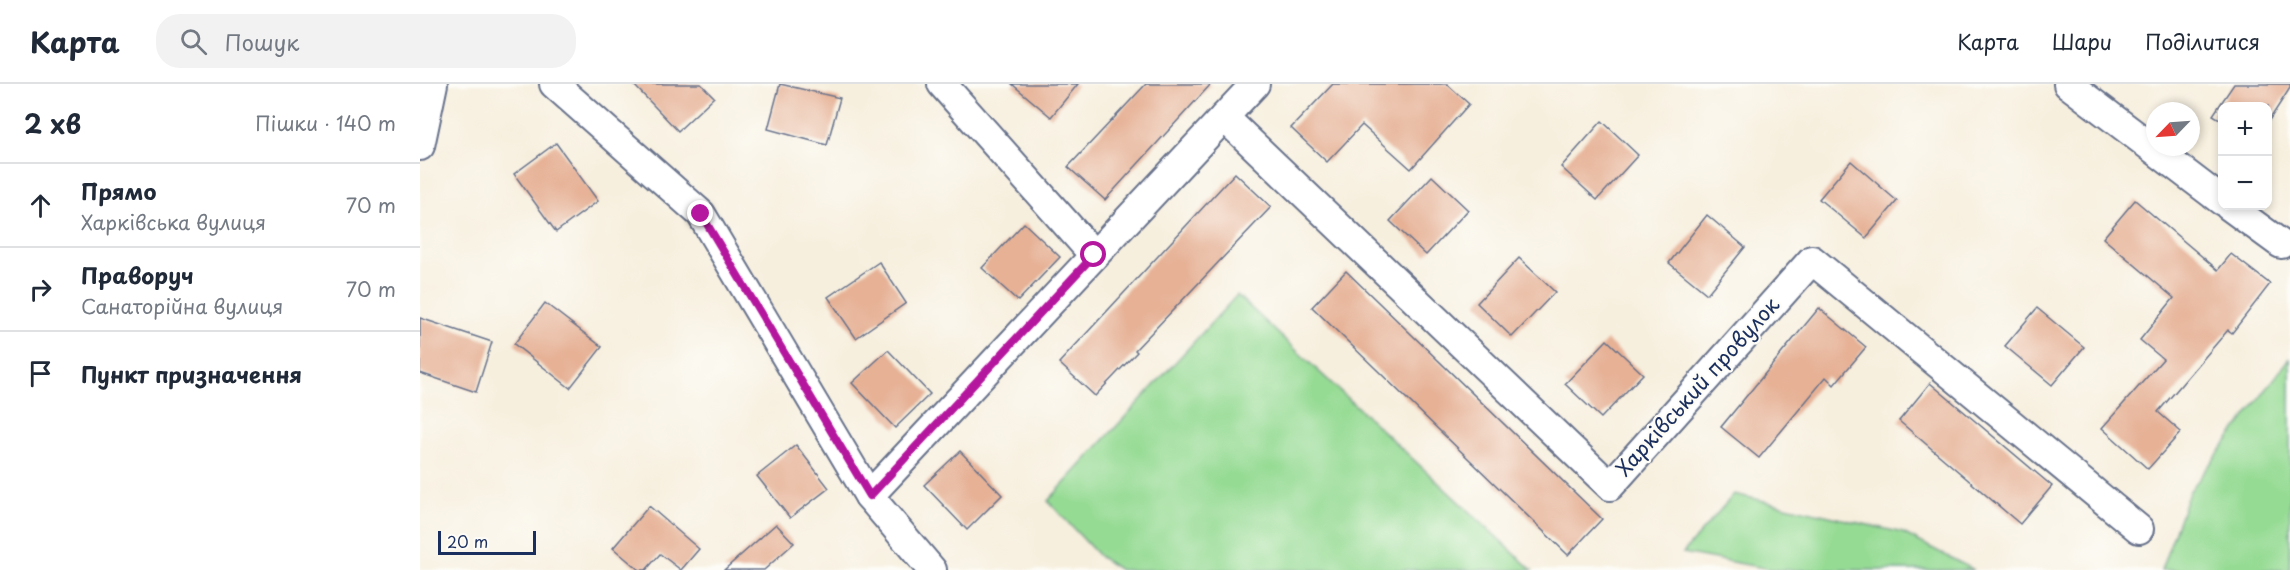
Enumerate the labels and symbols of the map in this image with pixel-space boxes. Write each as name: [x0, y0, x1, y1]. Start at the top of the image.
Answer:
north arrow: [2146, 102, 2200, 156]
route end: [687, 200, 713, 226]
route start: [1080, 241, 1106, 267]
street label: Харківський провулок: [1607, 289, 1786, 482]
scale bar: [438, 528, 536, 556]

